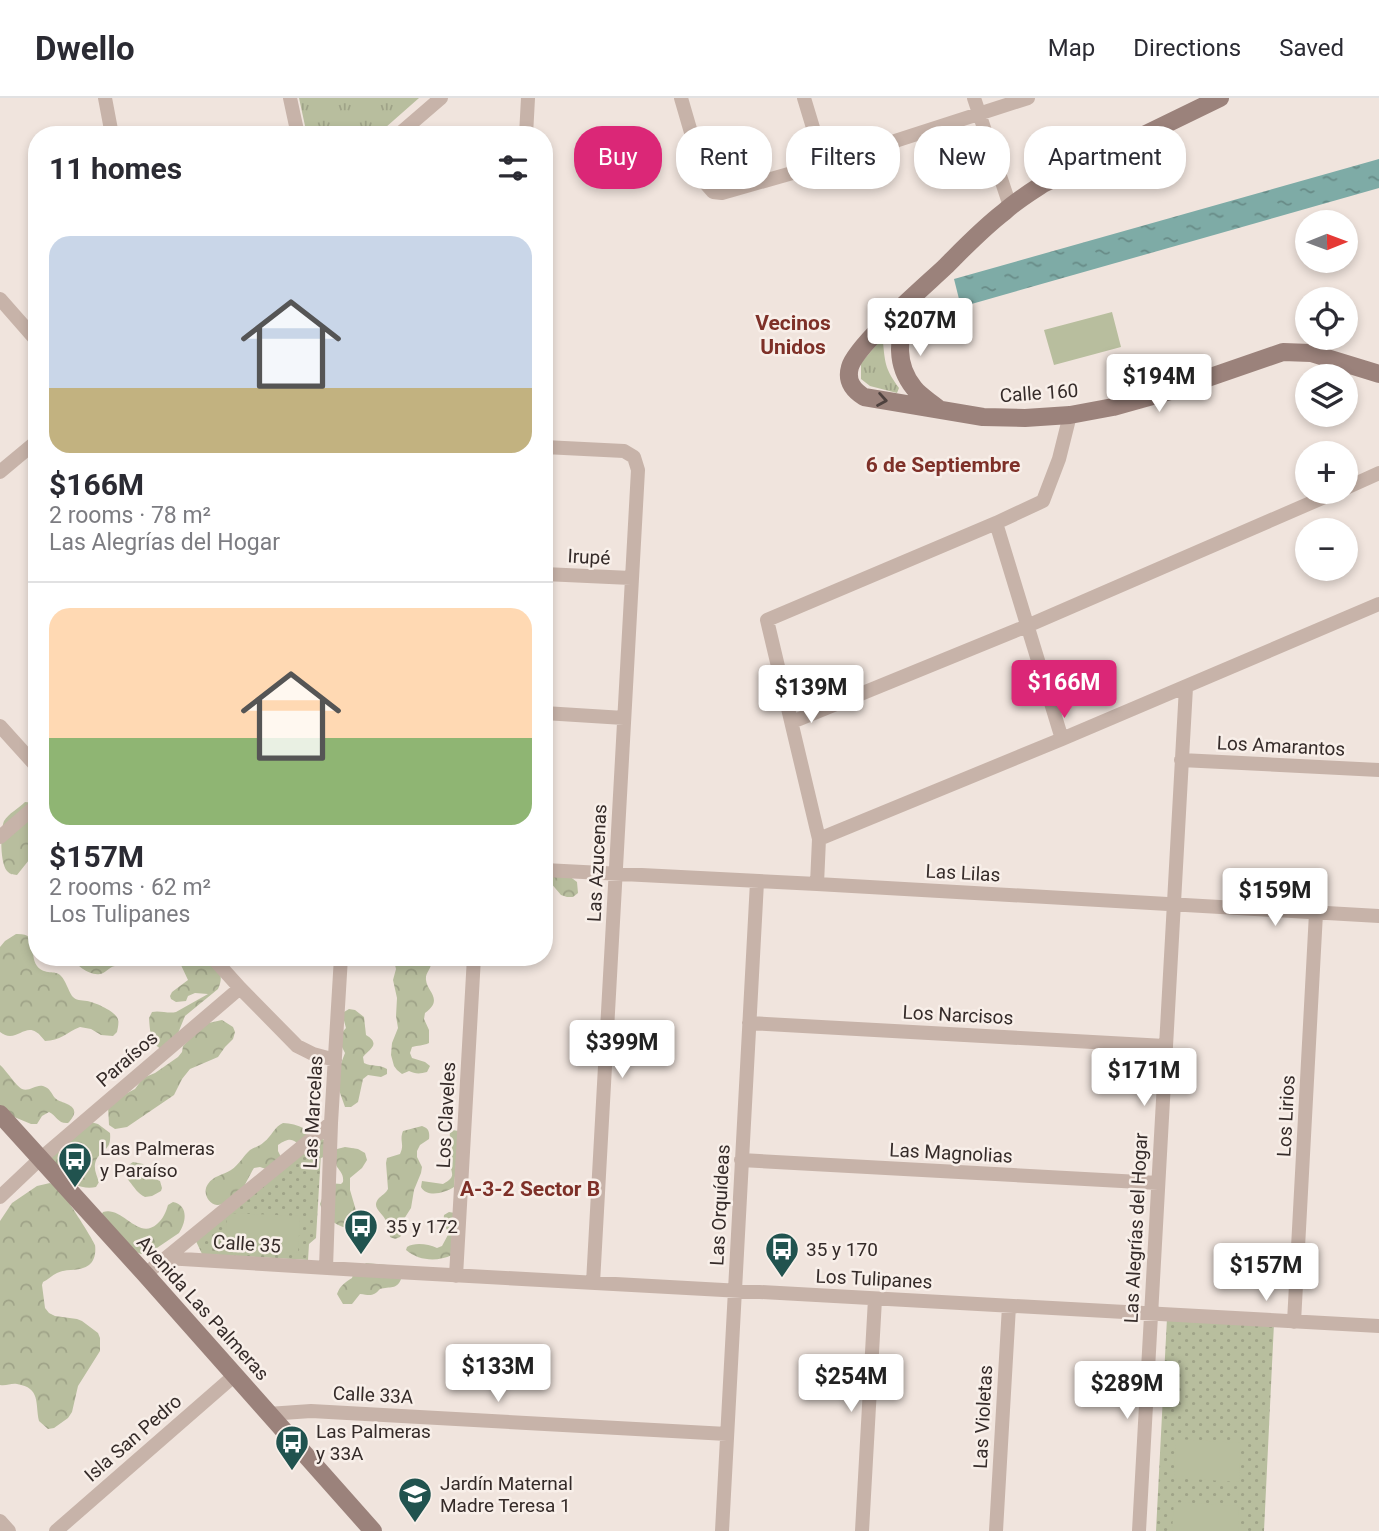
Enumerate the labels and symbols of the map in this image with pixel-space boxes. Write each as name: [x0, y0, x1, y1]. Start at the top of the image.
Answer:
north arrow: [1295, 210, 1358, 273]
pin: $207M: [871, 299, 969, 358]
district label: Vecinos Unidos: [755, 311, 831, 359]
pin: $194M: [1110, 354, 1208, 414]
street label: Calle 160: [999, 379, 1079, 407]
one-way arrow: [876, 392, 888, 407]
district label: 6 de Septiembre: [866, 453, 1020, 477]
street label: Irupé: [567, 544, 611, 570]
pin: $166M: [1015, 660, 1113, 720]
pin: $139M: [762, 666, 860, 725]
street label: Los Amarantos: [1216, 731, 1346, 761]
street label: Las Azucenas: [582, 803, 612, 923]
street label: Las Lilas: [925, 860, 1001, 886]
pin: $159M: [1226, 868, 1324, 928]
street label: Los Narcisos: [902, 1001, 1014, 1029]
pin: $399M: [573, 1020, 671, 1080]
street label: Paraísos: [92, 1026, 162, 1092]
pin: $171M: [1095, 1048, 1193, 1108]
street label: Las Marcelas: [299, 1055, 327, 1169]
street label: Los Claveles: [432, 1061, 460, 1169]
street label: Los Lirios: [1272, 1074, 1300, 1158]
street label: Las Alegrías del Hogar: [1120, 1132, 1153, 1324]
place label: Las Palmeras y Paraíso: [100, 1137, 215, 1182]
street label: Las Magnolias: [889, 1138, 1013, 1168]
bus stop icon: Las Palmeras y Paraíso: [56, 1140, 94, 1189]
street label: Las Orquídeas: [705, 1144, 735, 1266]
district label: A-3-2 Sector B: [460, 1177, 600, 1201]
bus stop icon: 35 y 172: [342, 1207, 380, 1256]
place label: 35 y 172: [386, 1215, 458, 1238]
street label: Calle 35: [212, 1230, 282, 1258]
bus stop icon: 35 y 170: [763, 1230, 801, 1279]
street label: Avenida Las Palmeras: [132, 1231, 274, 1385]
place label: 35 y 170: [806, 1238, 878, 1261]
pin: $157M: [1217, 1244, 1315, 1303]
street label: Los Tulipanes: [815, 1264, 933, 1294]
pin: $133M: [449, 1344, 547, 1404]
pin: $254M: [802, 1354, 900, 1414]
pin: $289M: [1078, 1362, 1176, 1421]
street label: Las Violetas: [969, 1365, 997, 1469]
street label: Calle 33A: [332, 1381, 414, 1409]
street label: Isla San Pedro: [80, 1390, 186, 1486]
place label: Las Palmeras y 33A: [316, 1420, 431, 1465]
bus stop icon: Las Palmeras y 33A: [273, 1423, 311, 1472]
place label: Jardín Maternal Madre Teresa 1: [440, 1472, 573, 1517]
school or university icon: Jardín Maternal Madre Teresa 1: [396, 1475, 434, 1524]

